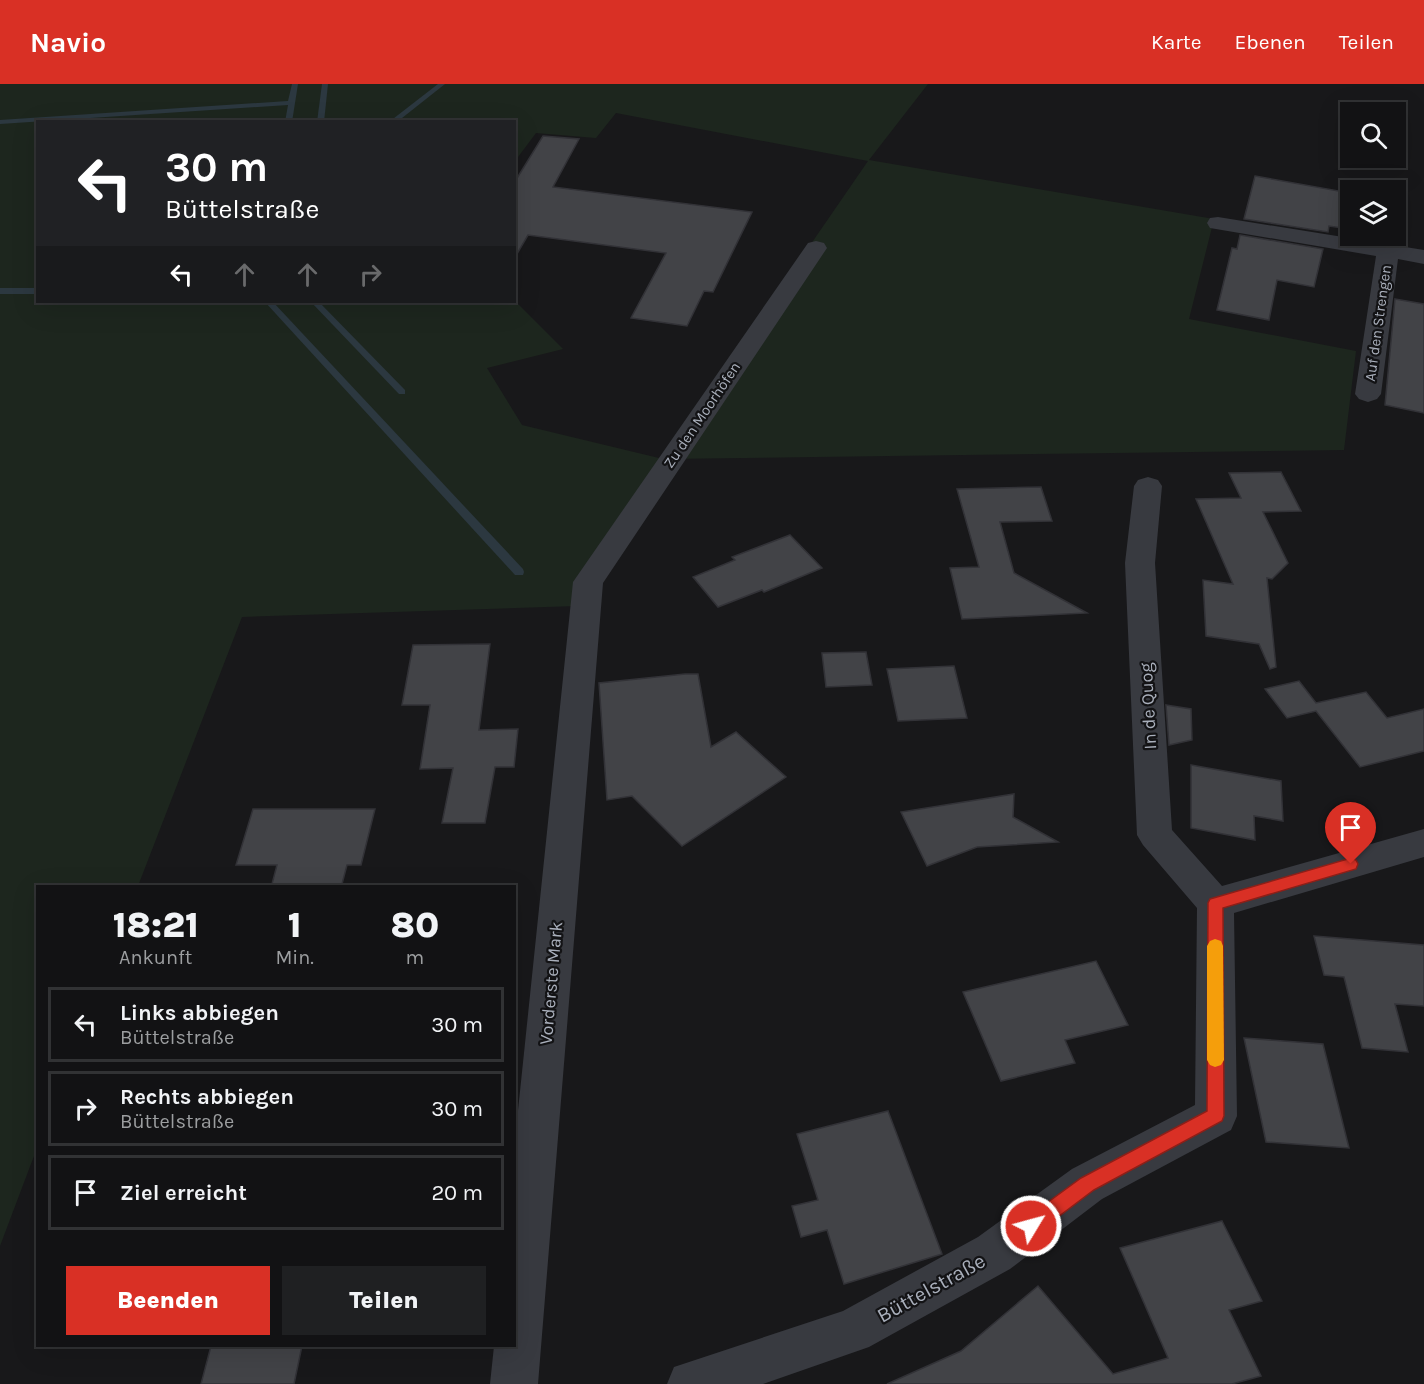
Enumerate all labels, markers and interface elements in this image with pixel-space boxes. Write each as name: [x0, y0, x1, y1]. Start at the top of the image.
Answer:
text: Navio: [30, 26, 106, 59]
text: Karte: [1151, 30, 1202, 54]
text: Ebenen: [1235, 30, 1306, 54]
text: Teilen: [1339, 30, 1394, 54]
map controls: [1340, 102, 1406, 246]
button: search: [1340, 102, 1406, 168]
text: 30 m: [165, 142, 268, 192]
icon: left: [66, 144, 144, 222]
button: layers: [1340, 180, 1406, 246]
text: Büttelstraße: [165, 193, 319, 225]
icon: left: [165, 258, 198, 291]
icon: ahead: [228, 258, 261, 291]
icon: ahead: [291, 258, 324, 291]
icon: right: [354, 258, 387, 291]
street label: Auf den Strengen: [1361, 263, 1395, 383]
street label: Zu den Moorhöfen: [660, 358, 744, 472]
street label: In de Quog: [1135, 662, 1161, 750]
pin: [1325, 802, 1376, 864]
icon: arrive: [1334, 811, 1367, 844]
text: 18:21: [113, 904, 199, 946]
text: 1: [288, 904, 302, 946]
text: 80: [391, 904, 439, 946]
street label: Vorderste Mark: [535, 920, 567, 1046]
text: Ankunft: [119, 946, 192, 969]
text: Min.: [275, 946, 314, 969]
text: m: [406, 946, 424, 969]
text: Links abbiegen: [120, 1000, 279, 1026]
icon: left: [69, 1008, 102, 1041]
text: 30 m: [431, 1012, 483, 1038]
text: Büttelstraße: [120, 1026, 234, 1049]
text: Rechts abbiegen: [120, 1084, 294, 1110]
icon: right: [69, 1092, 102, 1125]
text: 30 m: [431, 1096, 483, 1122]
text: Büttelstraße: [120, 1110, 234, 1133]
icon: arrive: [69, 1176, 102, 1209]
text: Ziel erreicht: [120, 1180, 247, 1206]
text: 20 m: [431, 1180, 483, 1206]
position arrow: [999, 1194, 1063, 1258]
street label: Büttelstraße: [873, 1248, 989, 1328]
button: Beenden: [66, 1266, 270, 1335]
button: Teilen: [282, 1266, 486, 1335]

